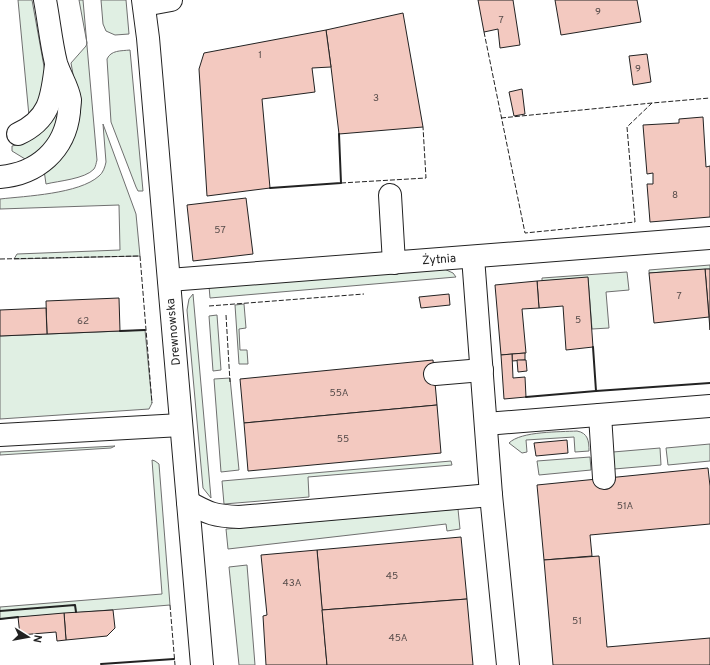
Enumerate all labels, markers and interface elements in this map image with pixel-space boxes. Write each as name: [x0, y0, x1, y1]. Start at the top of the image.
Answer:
house number: 9: [595, 6, 601, 19]
house number: 7: [498, 14, 504, 27]
house number: 1: [258, 49, 262, 62]
house number: 9: [635, 63, 641, 76]
house number: 3: [373, 92, 379, 105]
house number: 8: [672, 189, 678, 202]
house number: 57: [214, 224, 226, 237]
street label: Żytnia: [421, 251, 457, 269]
house number: 7: [676, 290, 682, 303]
street label: Drewnowska: [163, 298, 185, 366]
house number: 5: [575, 314, 581, 327]
house number: 62: [77, 315, 89, 328]
house number: 55A: [329, 387, 349, 400]
house number: 55: [337, 433, 349, 446]
house number: 51A: [617, 500, 633, 513]
house number: 45: [386, 570, 398, 583]
house number: 43A: [283, 577, 302, 590]
house number: 51: [572, 615, 582, 628]
north arrow: [8, 617, 48, 657]
house number: 45A: [388, 632, 408, 645]
text: N: [29, 634, 44, 644]

